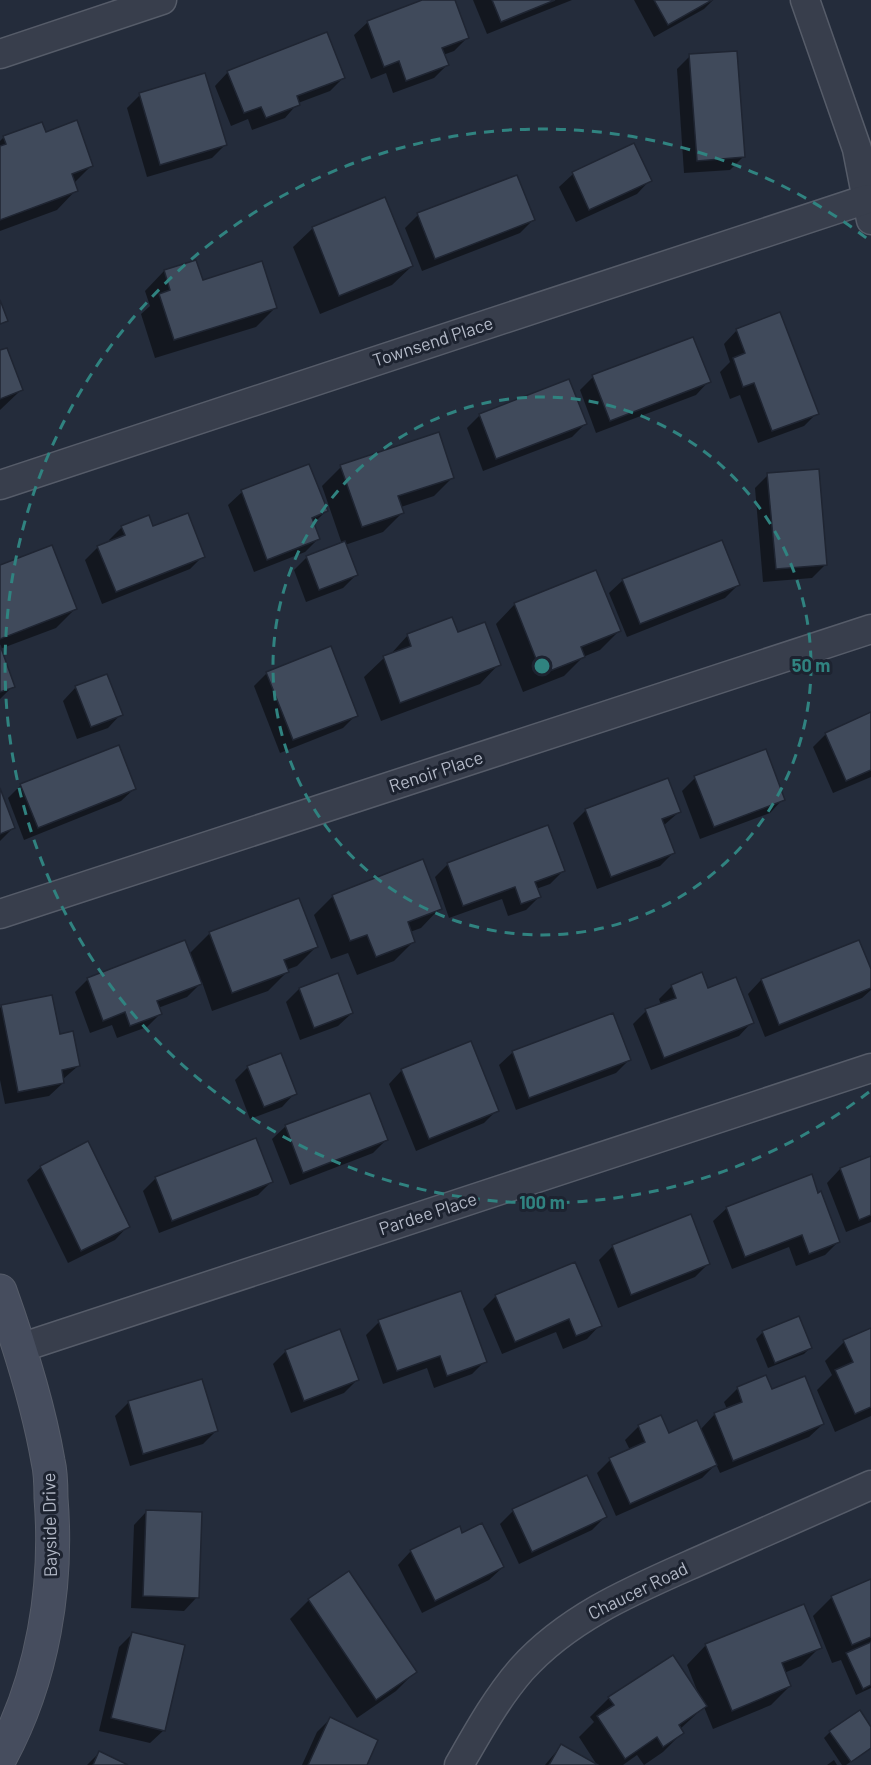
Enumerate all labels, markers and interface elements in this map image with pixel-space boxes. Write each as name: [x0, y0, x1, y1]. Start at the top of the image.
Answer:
street label: Townsend Place: [370, 311, 496, 371]
text: 50 m: [792, 654, 830, 676]
centre of rings: [532, 656, 552, 676]
street label: Renoir Place: [386, 746, 485, 797]
street label: Pardee Place: [376, 1187, 479, 1239]
text: 100 m: [519, 1191, 565, 1213]
street label: Bayside Drive: [37, 1473, 61, 1577]
street label: Chaucer Road: [584, 1556, 691, 1624]

